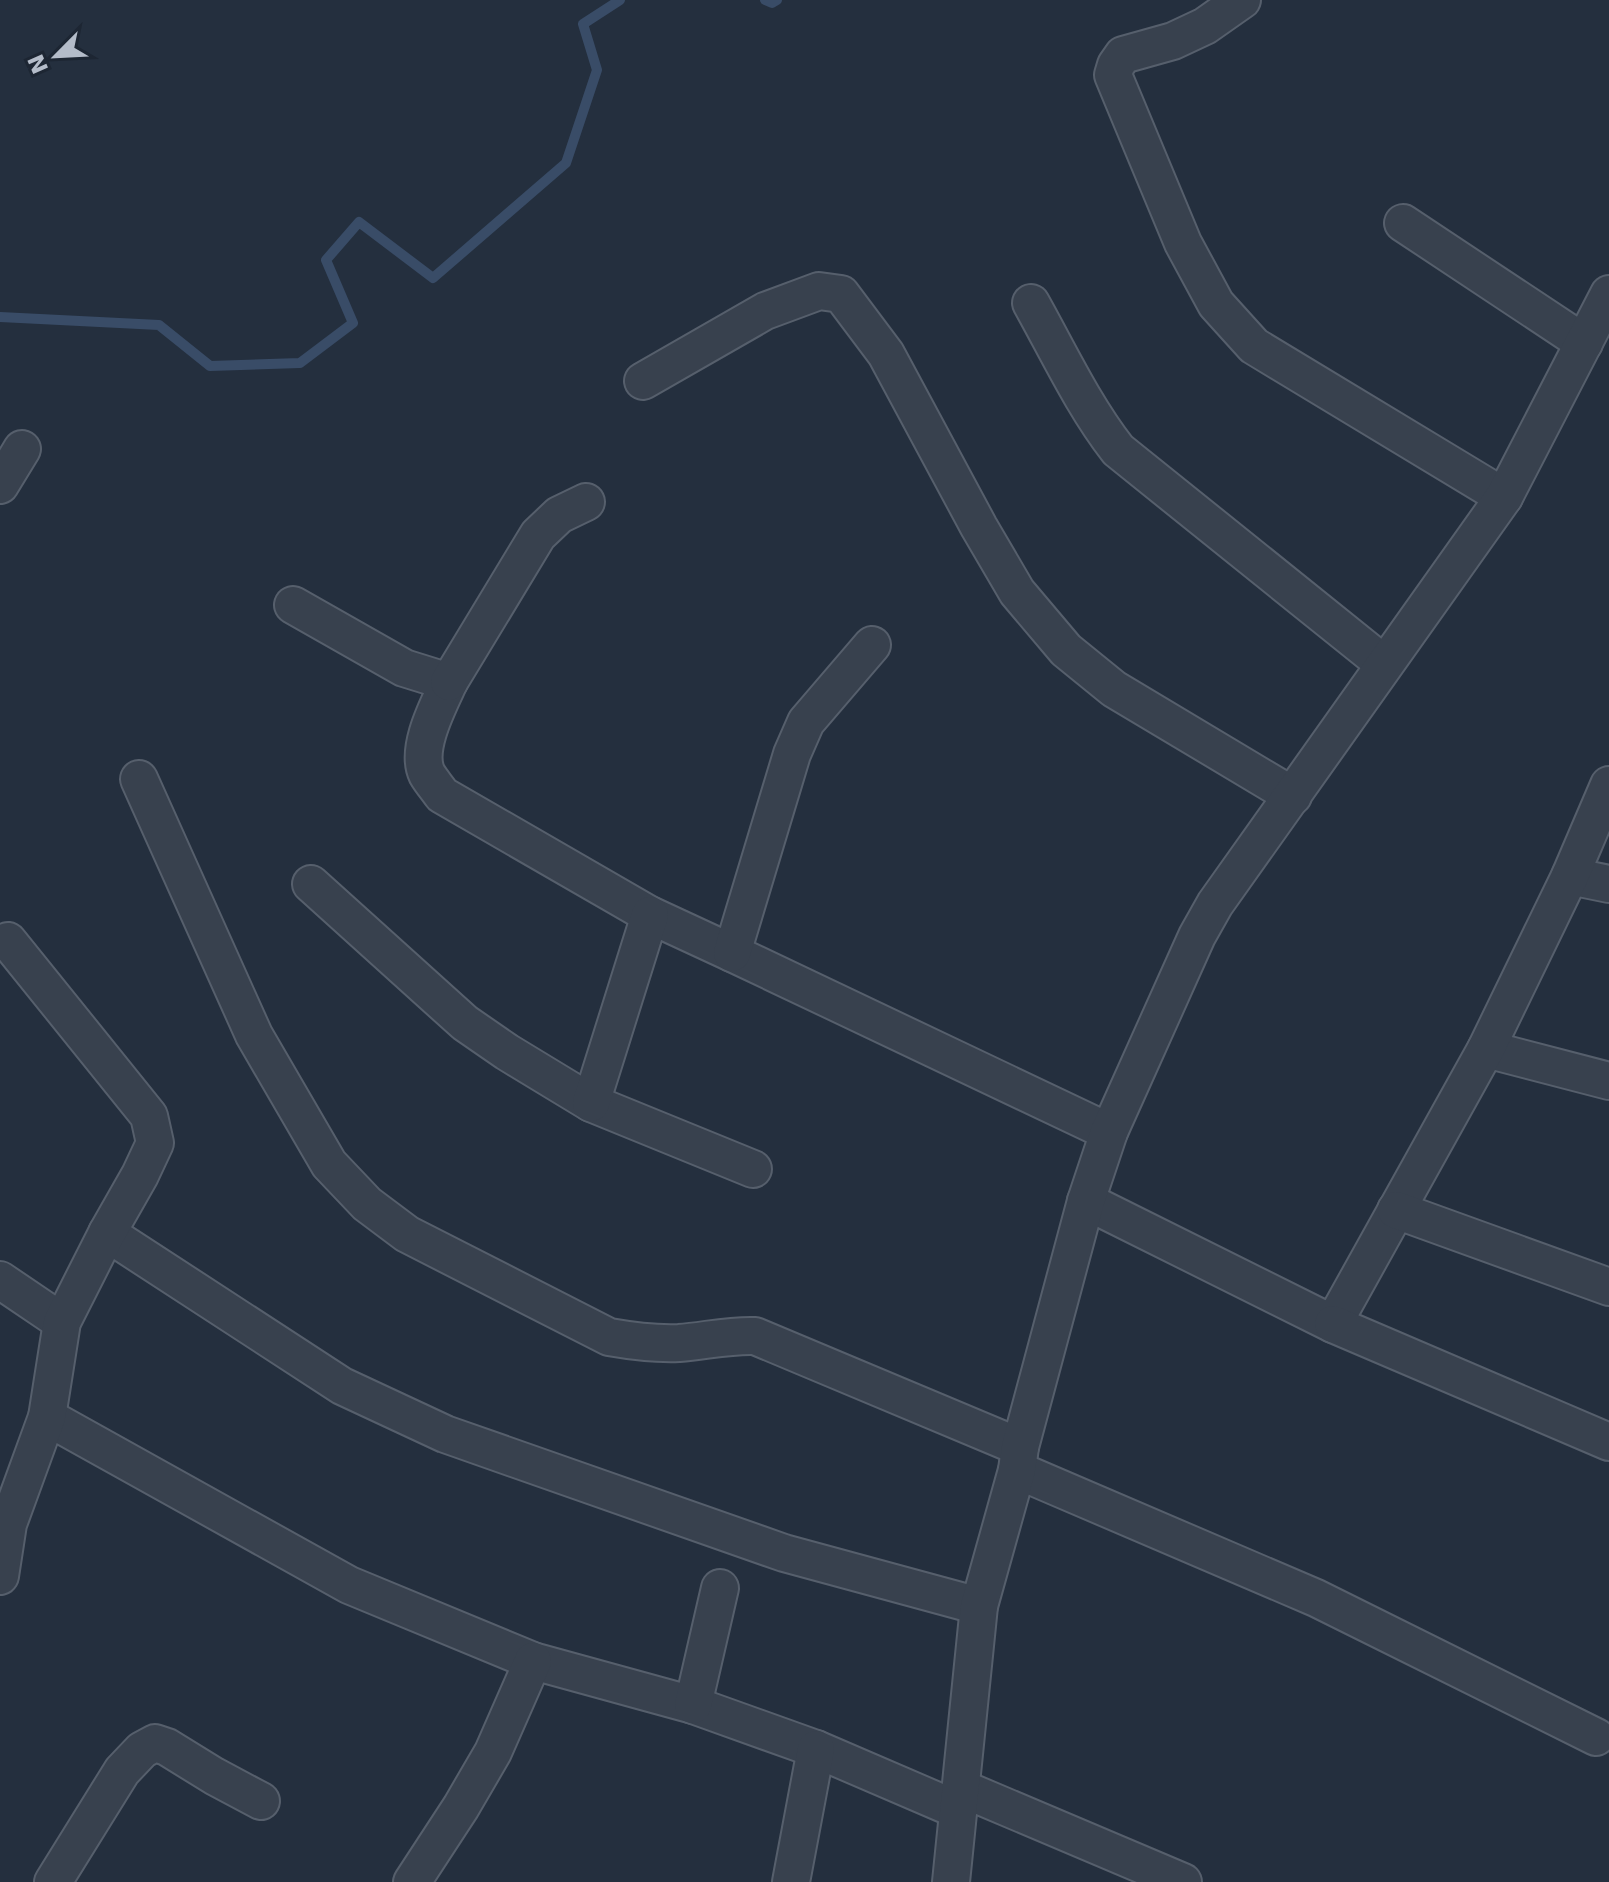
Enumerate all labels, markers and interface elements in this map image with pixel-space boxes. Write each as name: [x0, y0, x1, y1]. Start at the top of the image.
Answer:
north arrow: [16, 16, 96, 96]
text: N: [23, 50, 53, 77]

